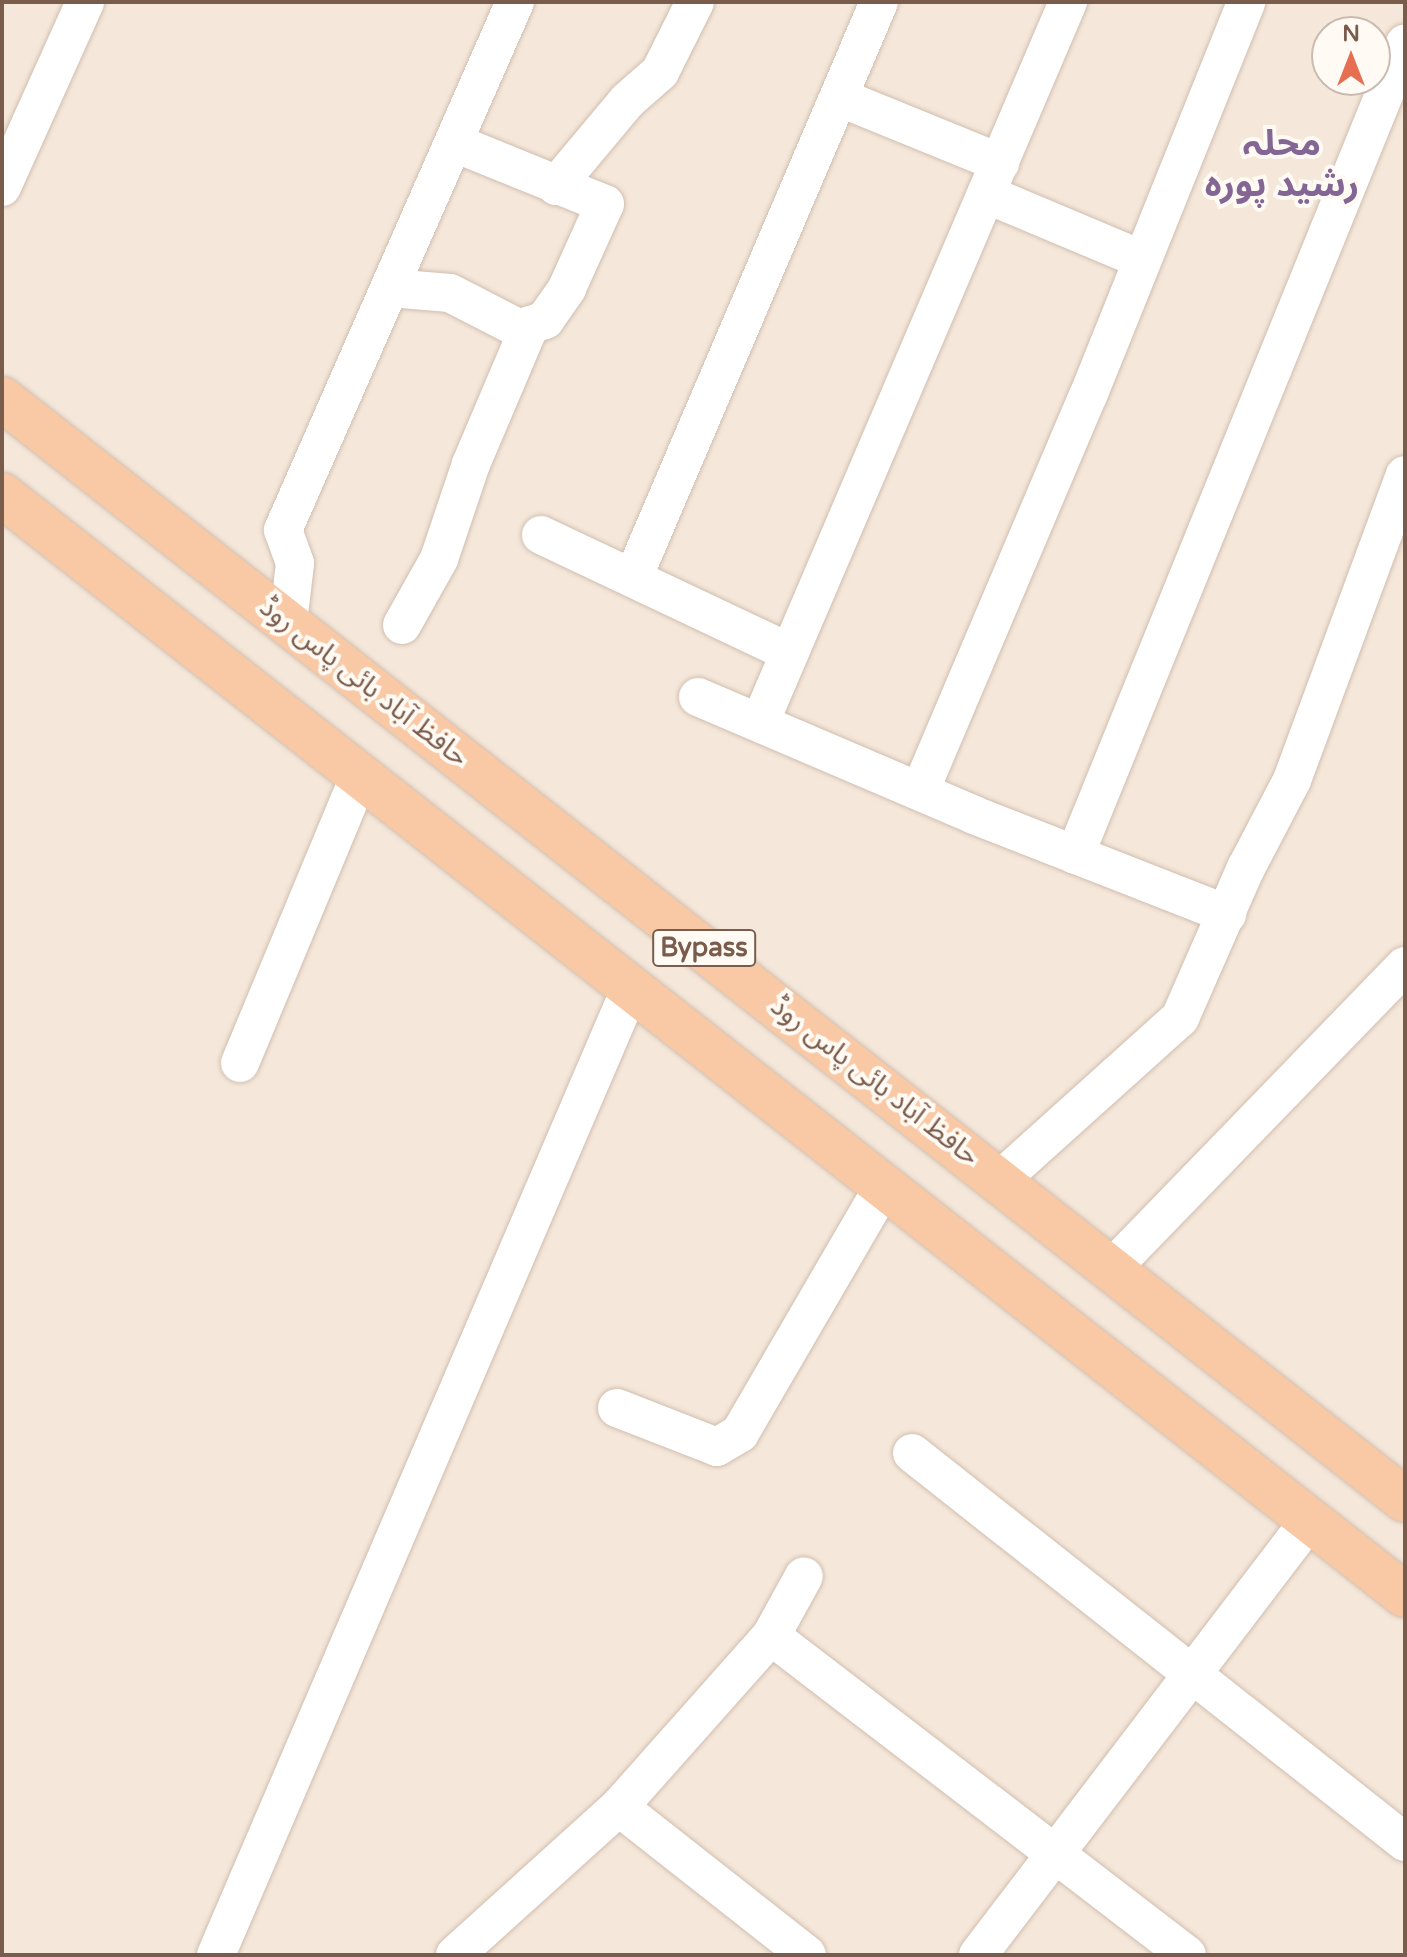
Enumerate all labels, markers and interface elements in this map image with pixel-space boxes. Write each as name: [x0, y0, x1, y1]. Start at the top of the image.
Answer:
north arrow: [1311, 16, 1391, 96]
text: N: [1342, 21, 1360, 47]
district label: محلہ رشید پورہ: [1205, 121, 1359, 206]
street label: حافظ آباد بائی پاس روڈ: [253, 590, 475, 774]
road number: Bypass: [652, 926, 756, 970]
street label: حافظ آباد بائی پاس روڈ: [764, 989, 986, 1173]

